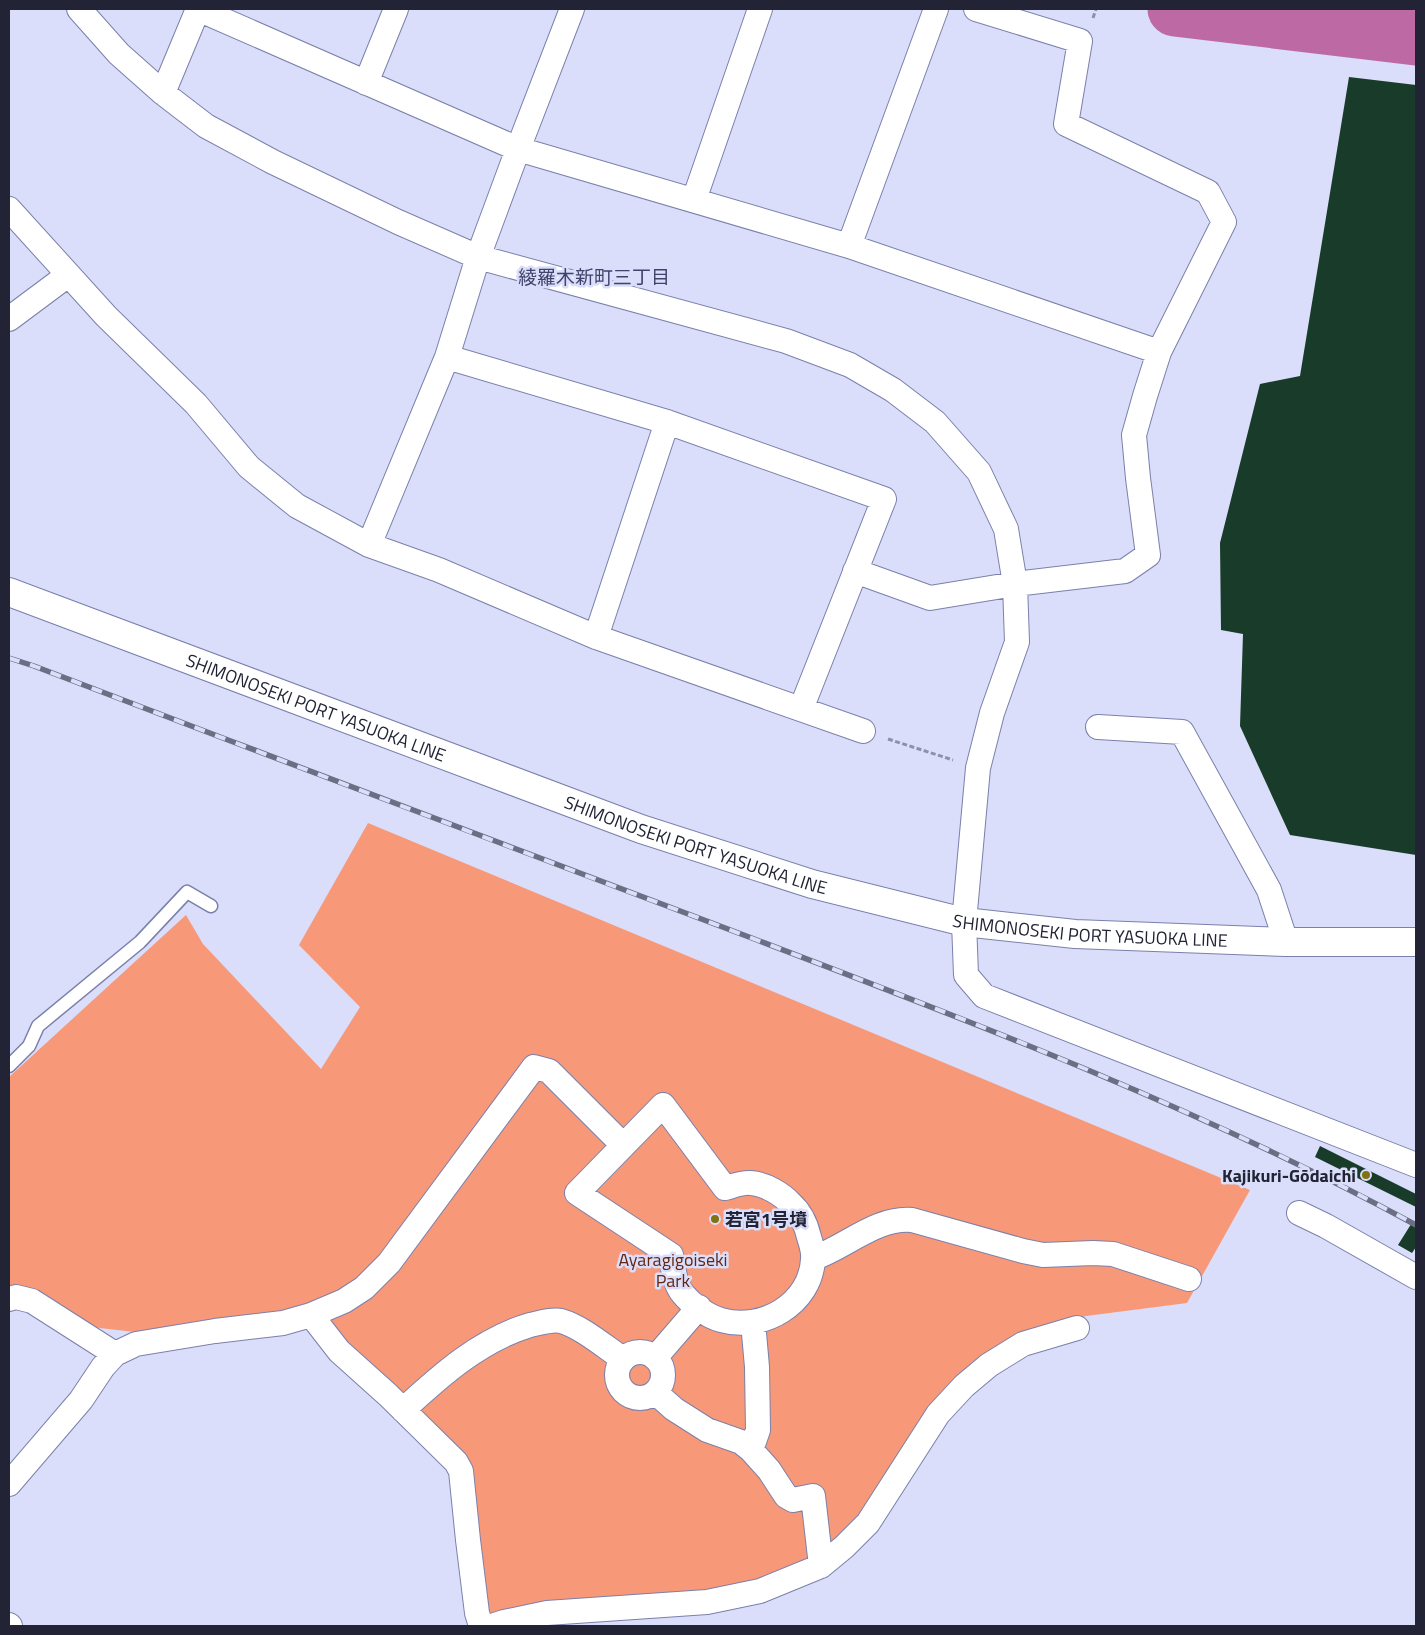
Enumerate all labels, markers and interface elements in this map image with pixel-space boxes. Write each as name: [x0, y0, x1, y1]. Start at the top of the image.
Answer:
district label: 綾羅木新町三丁目: [518, 262, 670, 291]
street label: SHIMONOSEKI PORT YASUOKA LINE: [182, 646, 450, 768]
street label: SHIMONOSEKI PORT YASUOKA LINE: [561, 788, 830, 901]
street label: SHIMONOSEKI PORT YASUOKA LINE: [950, 906, 1228, 953]
place label: Kajikuri-Gōdaichi: [1222, 1162, 1356, 1189]
marker: Kajikuri-Gōdaichi: [1360, 1169, 1372, 1181]
place label: 若宮1号墳: [725, 1206, 807, 1233]
marker: 若宮1号墳: [709, 1213, 721, 1225]
park label: Ayaragigoiseki Park: [618, 1246, 728, 1294]

